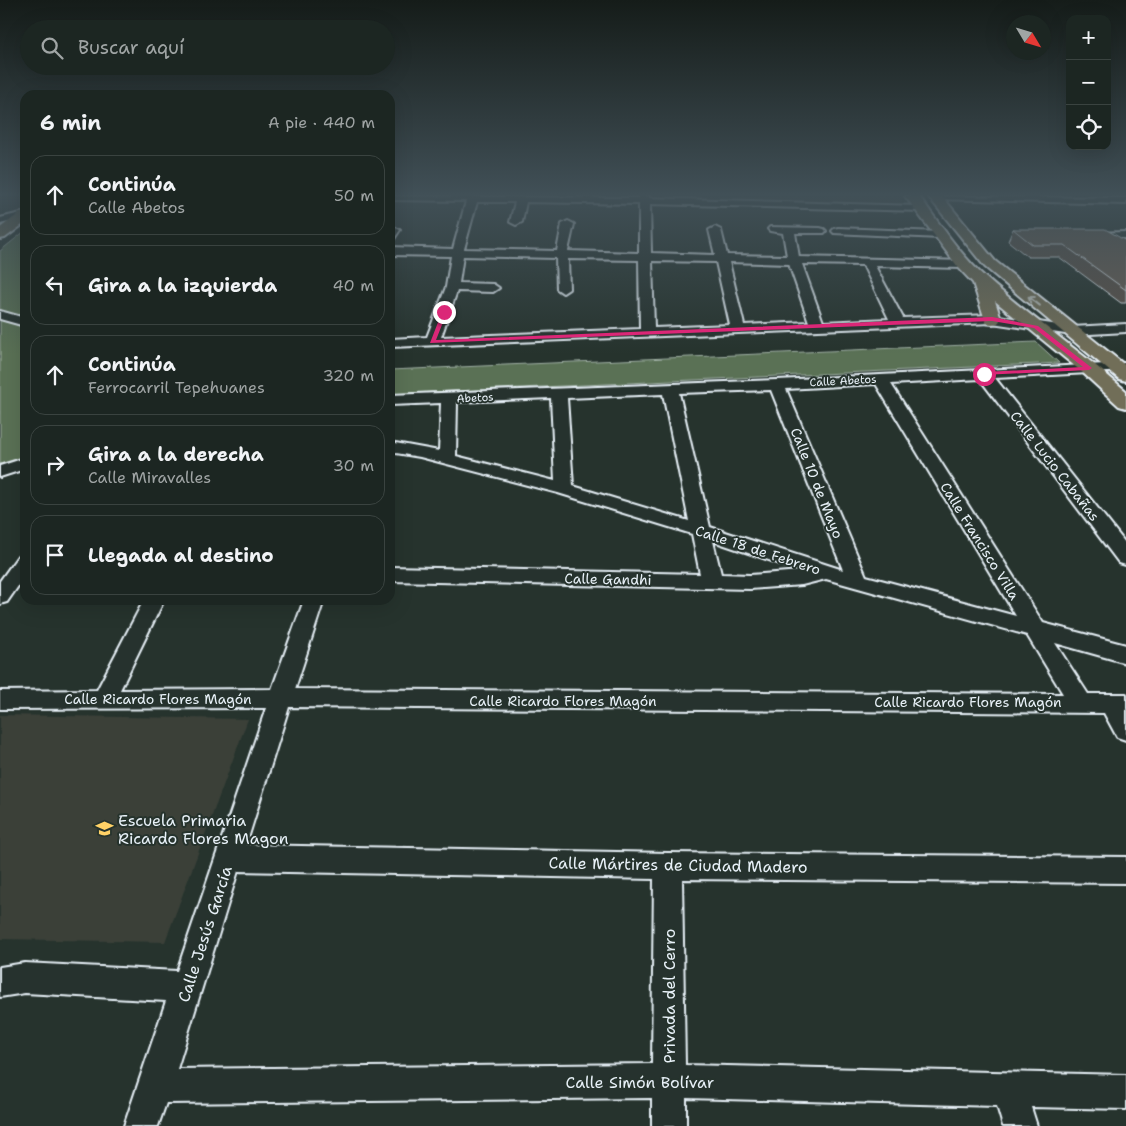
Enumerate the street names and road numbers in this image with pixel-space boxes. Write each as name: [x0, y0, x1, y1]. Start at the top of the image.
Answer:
street label: Calle Abetos: [809, 372, 877, 390]
street label: Abetos: [456, 390, 494, 406]
street label: Calle Lucio Cabañas: [1006, 407, 1104, 525]
street label: Calle 10 de Mayo: [787, 425, 847, 541]
street label: Calle Francisco Villa: [936, 479, 1024, 604]
street label: Calle 18 de Febrero: [693, 521, 823, 579]
street label: Calle Gandhi: [564, 569, 652, 589]
street label: Calle Ricardo Flores Magón: [64, 690, 252, 708]
street label: Calle Ricardo Flores Magón: [469, 692, 657, 710]
street label: Calle Ricardo Flores Magón: [874, 693, 1062, 711]
street label: Calle Mártires de Ciudad Madero: [548, 852, 808, 878]
street label: Calle Jesús García: [173, 863, 237, 1005]
street label: Privada del Cerro: [659, 928, 680, 1064]
street label: Calle Simón Bolívar: [566, 1072, 714, 1093]

